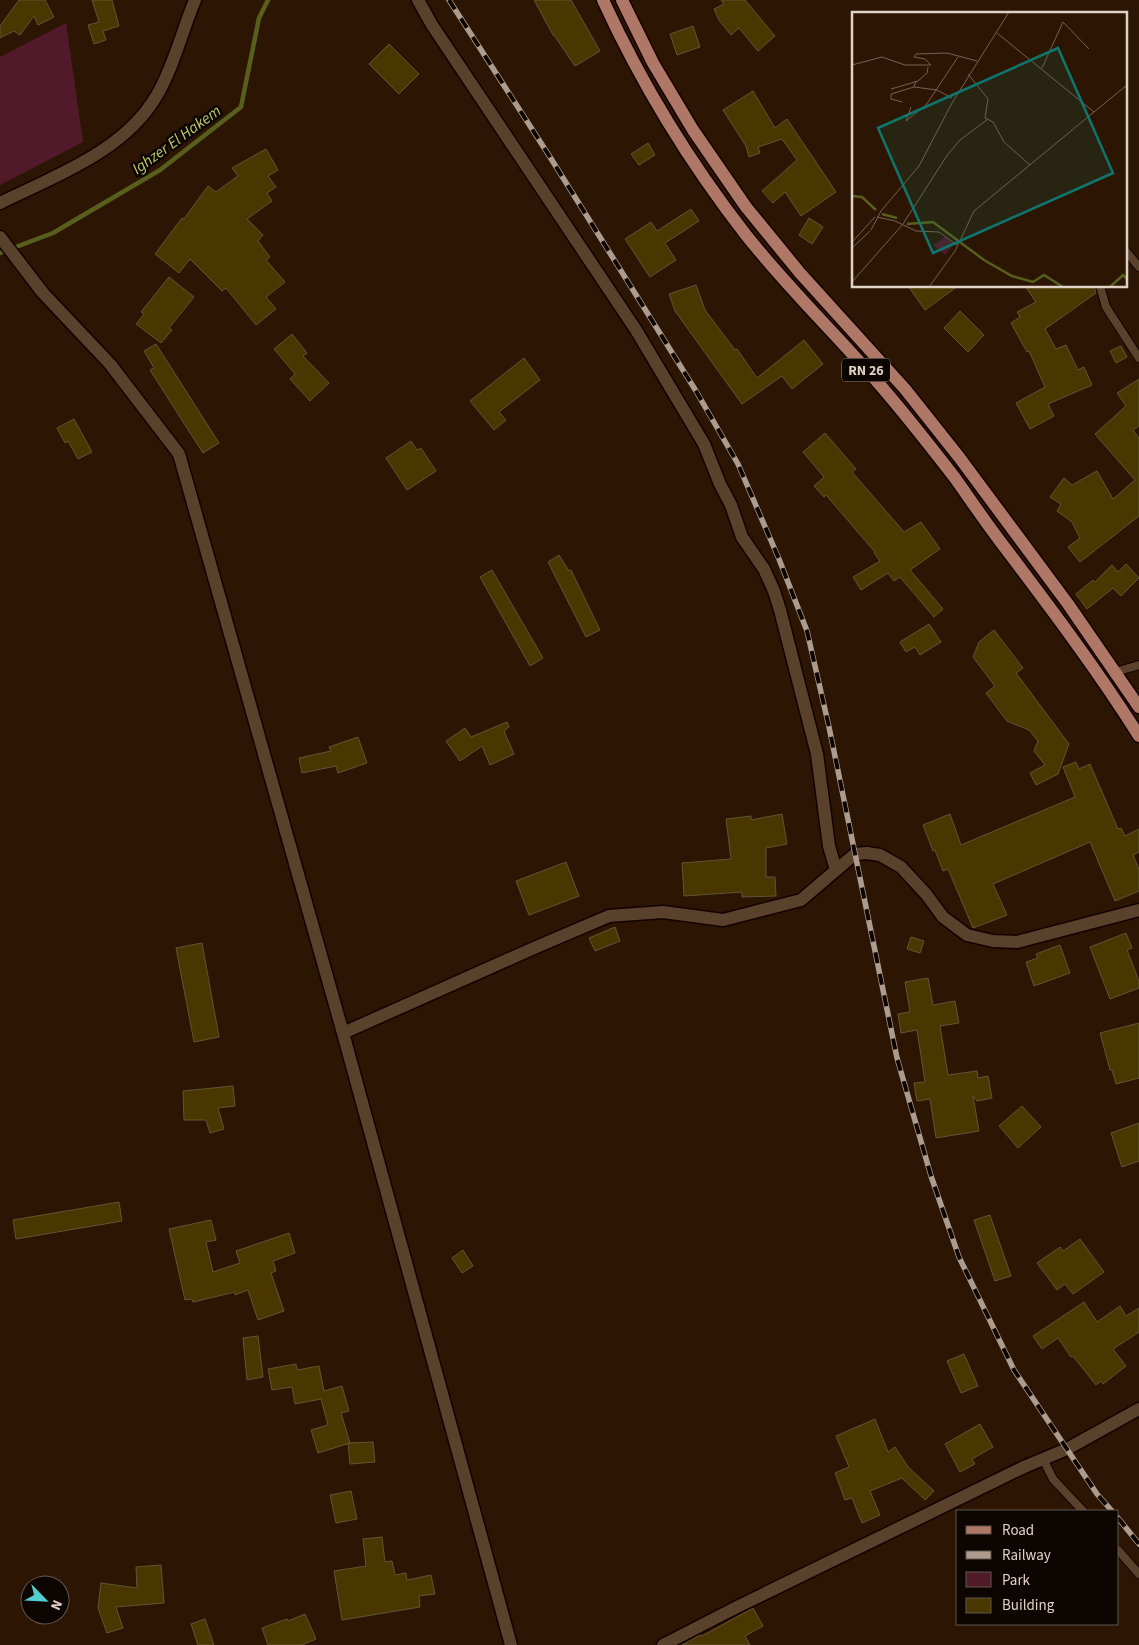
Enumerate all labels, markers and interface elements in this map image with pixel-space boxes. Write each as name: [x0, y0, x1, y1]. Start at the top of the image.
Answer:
inset map: [852, 12, 1126, 288]
water label: Ighzer El Hakem: [128, 100, 226, 180]
road number: RN 26: [842, 358, 890, 382]
legend: [956, 1510, 1119, 1625]
text: Road: [1002, 1520, 1034, 1541]
text: Railway: [1002, 1545, 1051, 1566]
text: Park: [1002, 1570, 1031, 1591]
north arrow: [20, 1575, 70, 1625]
text: Building: [1002, 1595, 1055, 1616]
text: N: [45, 1597, 67, 1613]

